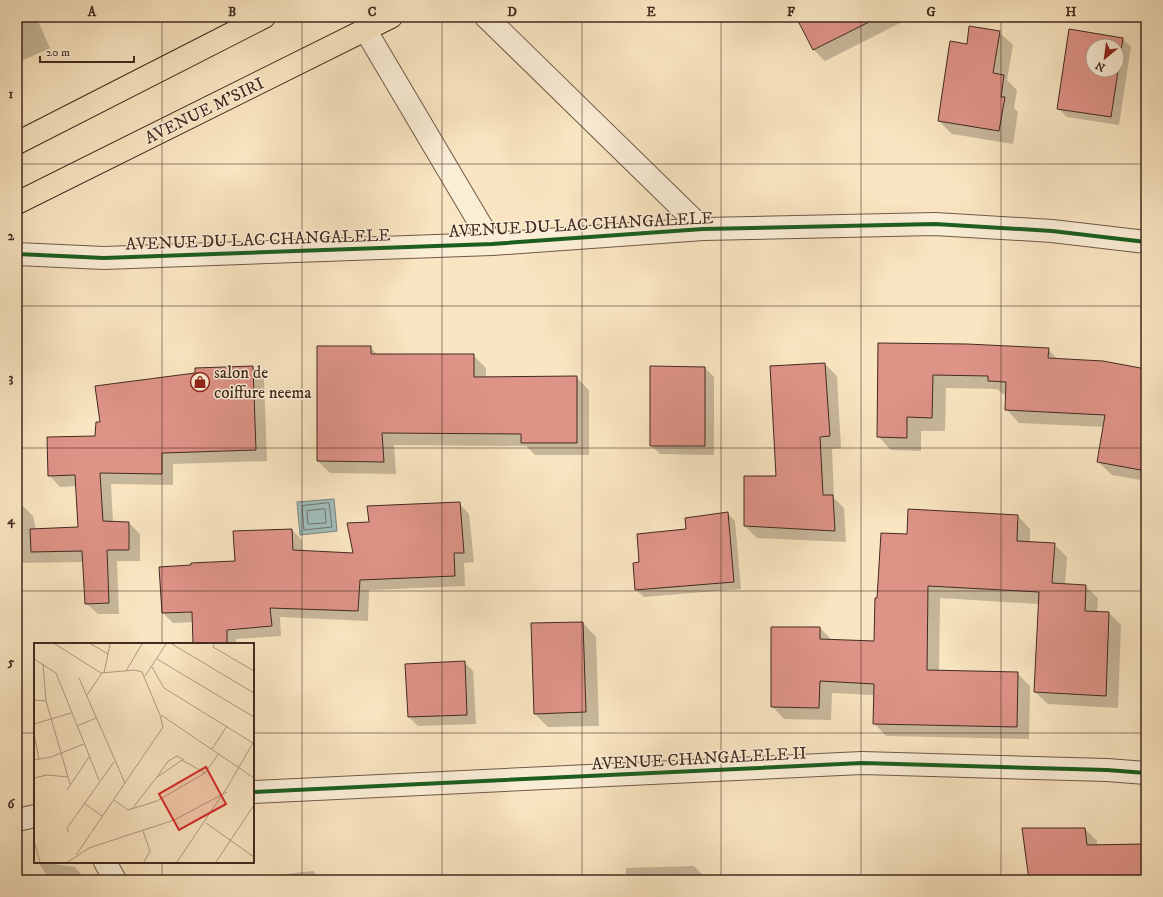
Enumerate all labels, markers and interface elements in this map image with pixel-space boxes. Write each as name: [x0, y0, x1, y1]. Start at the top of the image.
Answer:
text: A: [87, 4, 97, 20]
text: B: [228, 4, 236, 20]
text: C: [368, 4, 377, 20]
text: D: [507, 4, 517, 20]
text: E: [646, 4, 656, 20]
text: F: [787, 4, 796, 20]
text: G: [926, 4, 936, 20]
text: H: [1066, 4, 1077, 20]
scale bar: [40, 38, 134, 64]
north arrow: [1085, 38, 1125, 78]
text: 20 m: [46, 45, 70, 60]
text: N: [1093, 58, 1108, 74]
street label: AVENUE M'SIRI: [141, 73, 268, 149]
text: 1: [9, 86, 14, 102]
street label: AVENUE DU LAC CHANGALELE: [448, 207, 714, 243]
street label: AVENUE DU LAC CHANGALELE: [125, 224, 391, 256]
text: 2: [8, 228, 15, 244]
place label: salon de coiffure neema: [214, 362, 312, 404]
text: 3: [9, 370, 14, 386]
shop icon: salon de coiffure neema: [189, 371, 211, 393]
text: 4: [6, 512, 15, 529]
inset map: [34, 643, 254, 863]
text: 5: [7, 654, 15, 670]
street label: AVENUE CHANGALELE II: [591, 742, 807, 776]
text: 6: [8, 796, 16, 812]

